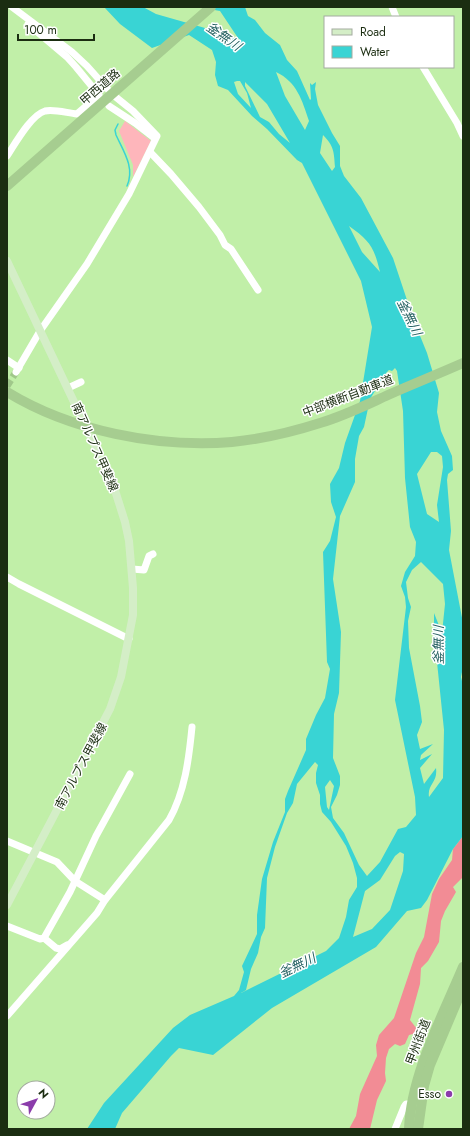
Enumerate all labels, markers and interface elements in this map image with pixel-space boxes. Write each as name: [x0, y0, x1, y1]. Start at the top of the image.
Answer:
scale bar: [18, 16, 94, 42]
legend: [324, 16, 454, 68]
water label: 釜無川: [202, 17, 247, 57]
text: 100 m: [24, 21, 57, 39]
text: Road: [360, 23, 386, 41]
text: Water: [360, 43, 391, 61]
street label: 甲西道路: [76, 64, 124, 110]
water label: 釜無川: [392, 296, 428, 341]
street label: 中部横断自動車道: [300, 370, 396, 422]
street label: 南アルプス甲斐線: [67, 400, 123, 494]
water label: 釜無川: [429, 624, 448, 665]
street label: 南アルプス甲斐線: [51, 719, 111, 813]
water label: 釜無川: [276, 947, 321, 983]
street label: 甲州街道: [401, 1016, 435, 1068]
north arrow: [16, 1080, 56, 1120]
text: N: [35, 1085, 53, 1102]
place label: Esso: [418, 1085, 441, 1103]
marker: Esso: [444, 1089, 454, 1099]

